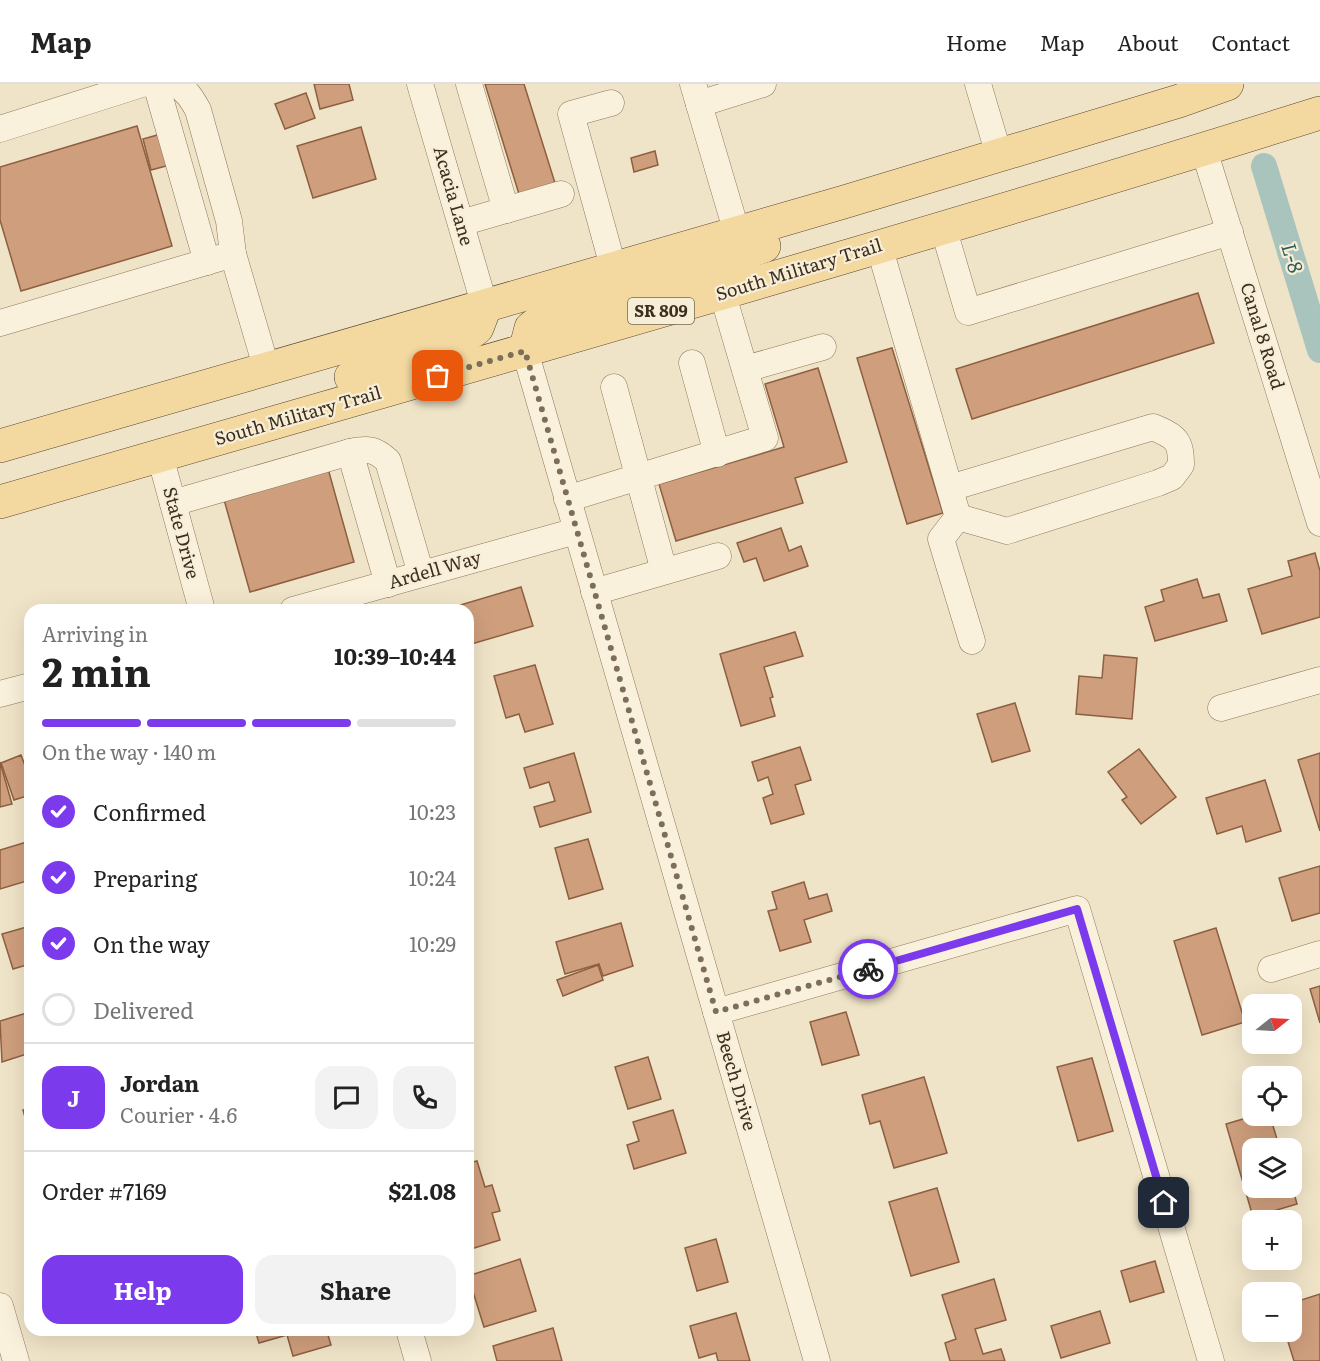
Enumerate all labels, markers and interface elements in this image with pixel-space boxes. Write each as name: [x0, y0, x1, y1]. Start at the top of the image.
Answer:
text: Map: [30, 20, 92, 62]
text: Home: [946, 26, 1007, 57]
text: Map: [1040, 26, 1084, 57]
text: About: [1117, 26, 1179, 57]
text: Contact: [1212, 26, 1290, 57]
street label: Acacia Lane: [427, 143, 481, 248]
street label: South Military Trail: [712, 230, 885, 307]
water label: L-8: [1275, 239, 1313, 276]
street label: Canal 8 Road: [1234, 279, 1292, 392]
road number: SR 809: [628, 298, 694, 324]
pin: [412, 350, 463, 401]
icon: bag: [421, 359, 454, 392]
street label: South Military Trail: [211, 378, 384, 451]
street label: State Drive: [157, 484, 208, 582]
street label: Ardell Way: [385, 542, 485, 595]
text: Arriving in: [42, 618, 148, 648]
text: 10:39–10:44: [334, 639, 456, 672]
text: 2 min: [42, 641, 151, 699]
text: On the way · 140 m: [42, 736, 216, 766]
icon: check: [42, 795, 75, 828]
text: Confirmed: [93, 795, 206, 828]
text: 10:23: [409, 796, 456, 826]
icon: check: [42, 861, 75, 894]
text: Preparing: [93, 861, 197, 894]
text: 10:24: [409, 862, 456, 892]
icon: check: [42, 927, 75, 960]
text: On the way: [93, 927, 210, 960]
text: 10:29: [409, 928, 456, 958]
courier: [838, 939, 898, 999]
icon: bike: [852, 953, 885, 986]
text: Delivered: [93, 993, 194, 1026]
north arrow: [1242, 994, 1302, 1054]
map controls: [1242, 994, 1302, 1342]
street label: Beech Drive: [710, 1028, 765, 1133]
text: Jordan: [120, 1066, 199, 1099]
button: chat: [315, 1066, 378, 1129]
button: phone: [393, 1066, 456, 1129]
button: locate: [1242, 1066, 1302, 1126]
text: J: [67, 1081, 80, 1114]
text: Courier · 4.6: [120, 1099, 237, 1129]
button: layers: [1242, 1138, 1302, 1198]
text: Order #7169: [42, 1174, 166, 1207]
text: $21.08: [388, 1174, 456, 1207]
pin: [1138, 1177, 1189, 1228]
icon: home: [1147, 1186, 1180, 1219]
button: +: [1242, 1210, 1302, 1270]
button: Help: [42, 1255, 243, 1324]
button: Share: [255, 1255, 456, 1324]
button: −: [1242, 1282, 1302, 1342]

